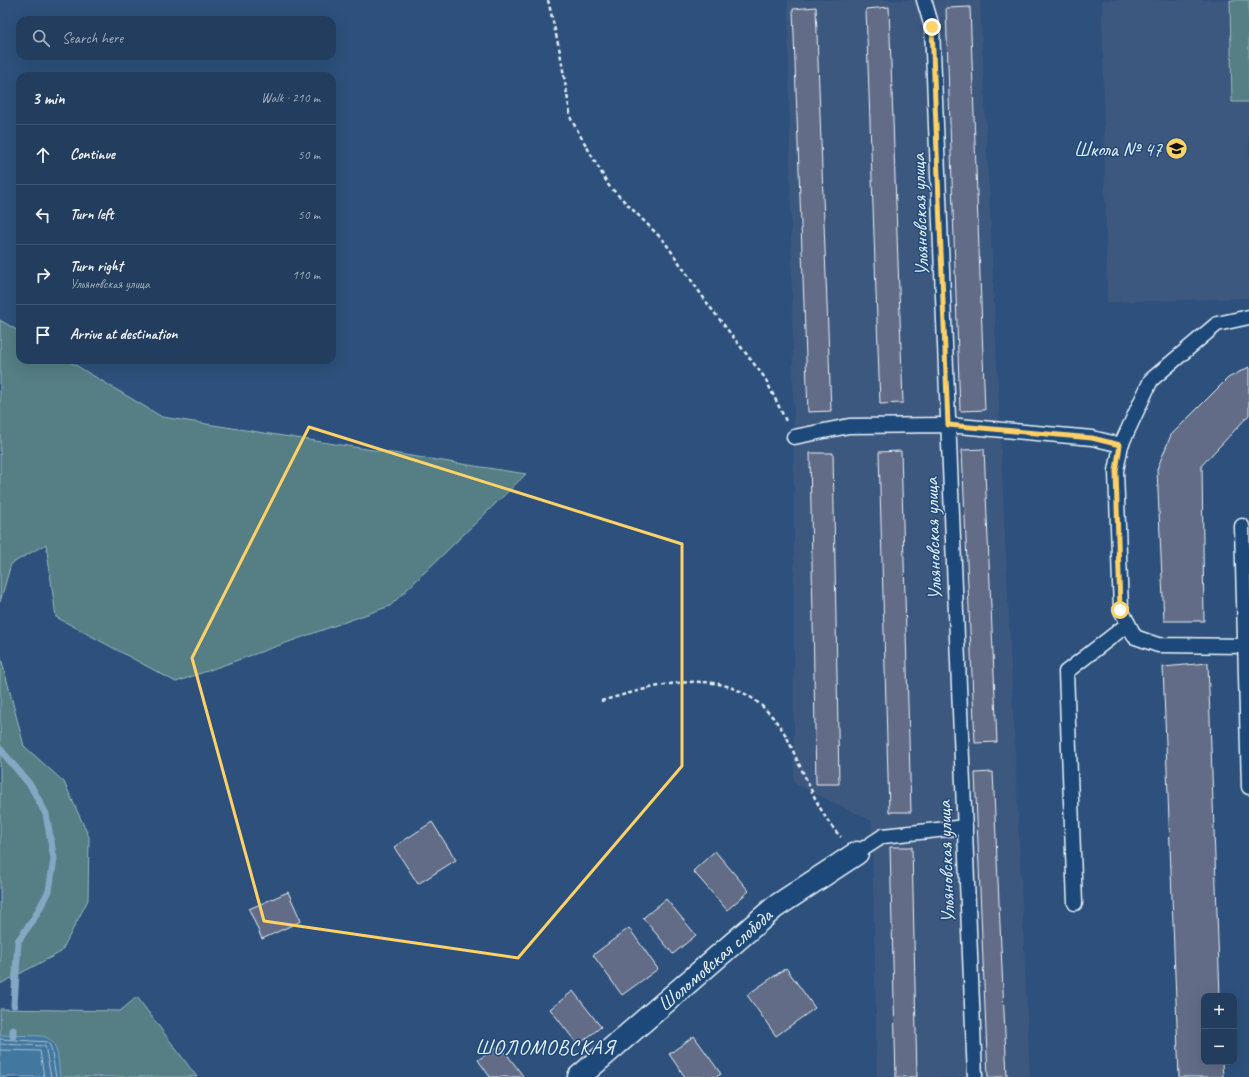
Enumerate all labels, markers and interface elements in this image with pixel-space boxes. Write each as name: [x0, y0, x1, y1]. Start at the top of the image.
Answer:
search box: [16, 16, 336, 60]
route end: [923, 18, 941, 36]
icon: search: [30, 27, 52, 49]
text: Search here: [62, 29, 123, 48]
text: 3 min: [32, 88, 65, 109]
text: Walk · 210 m: [261, 90, 320, 106]
school or university icon: Школа № 47: [1164, 136, 1190, 162]
place label: Школа № 47: [1074, 137, 1163, 162]
icon: ahead: [32, 144, 54, 166]
text: Continue: [70, 145, 115, 164]
text: 50 m: [298, 147, 320, 163]
street label: Ульяновская улица: [905, 152, 935, 277]
icon: left: [32, 204, 54, 226]
text: Turn left: [70, 205, 113, 224]
text: 50 m: [298, 207, 320, 223]
text: Turn right: [70, 257, 123, 276]
icon: right: [32, 264, 54, 286]
text: 110 m: [292, 267, 320, 283]
text: Ульяновская улица: [70, 276, 150, 292]
icon: arrive: [32, 324, 54, 346]
text: Arrive at destination: [70, 325, 177, 344]
street label: Ульяновская улица: [918, 476, 948, 601]
route start: [1111, 601, 1129, 619]
street label: Ульяновская улица: [931, 799, 961, 924]
street label: Шоломовская слобода: [652, 902, 779, 1017]
map controls: [1201, 993, 1237, 1065]
button: +: [1201, 993, 1237, 1029]
button: −: [1201, 1029, 1237, 1065]
district label: ШОЛОМОВСКАЯ: [475, 1034, 617, 1060]

